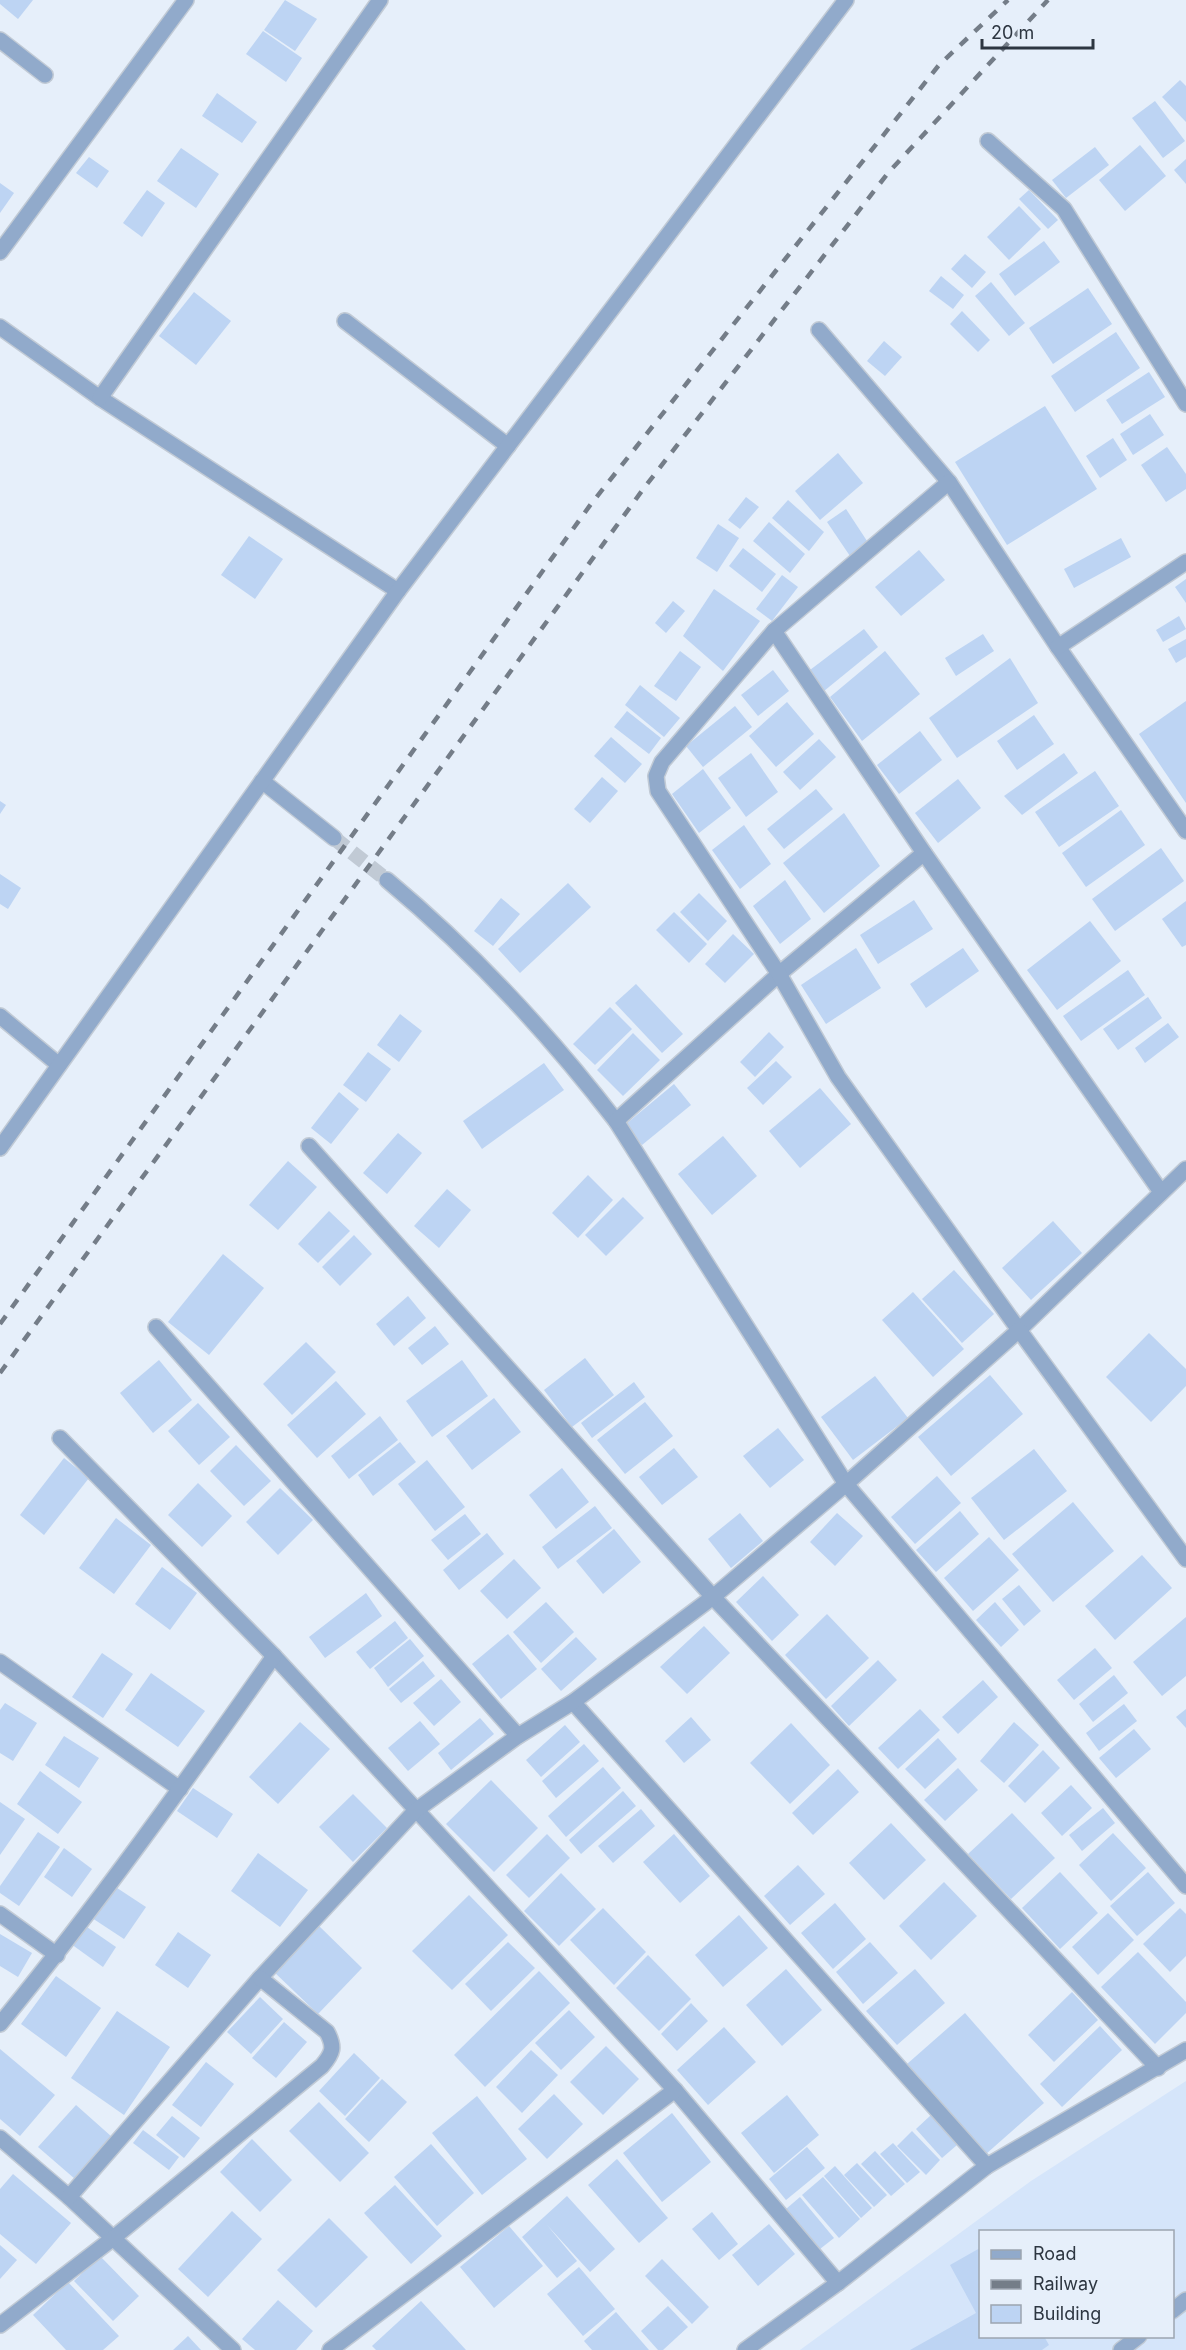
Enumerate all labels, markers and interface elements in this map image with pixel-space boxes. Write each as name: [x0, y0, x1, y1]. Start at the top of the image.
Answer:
scale bar: [982, 12, 1093, 50]
text: 20 m: [991, 22, 1034, 43]
legend: [979, 2230, 1174, 2338]
text: Road: [1033, 2243, 1076, 2264]
text: Railway: [1033, 2273, 1098, 2294]
text: Building: [1033, 2303, 1101, 2324]

